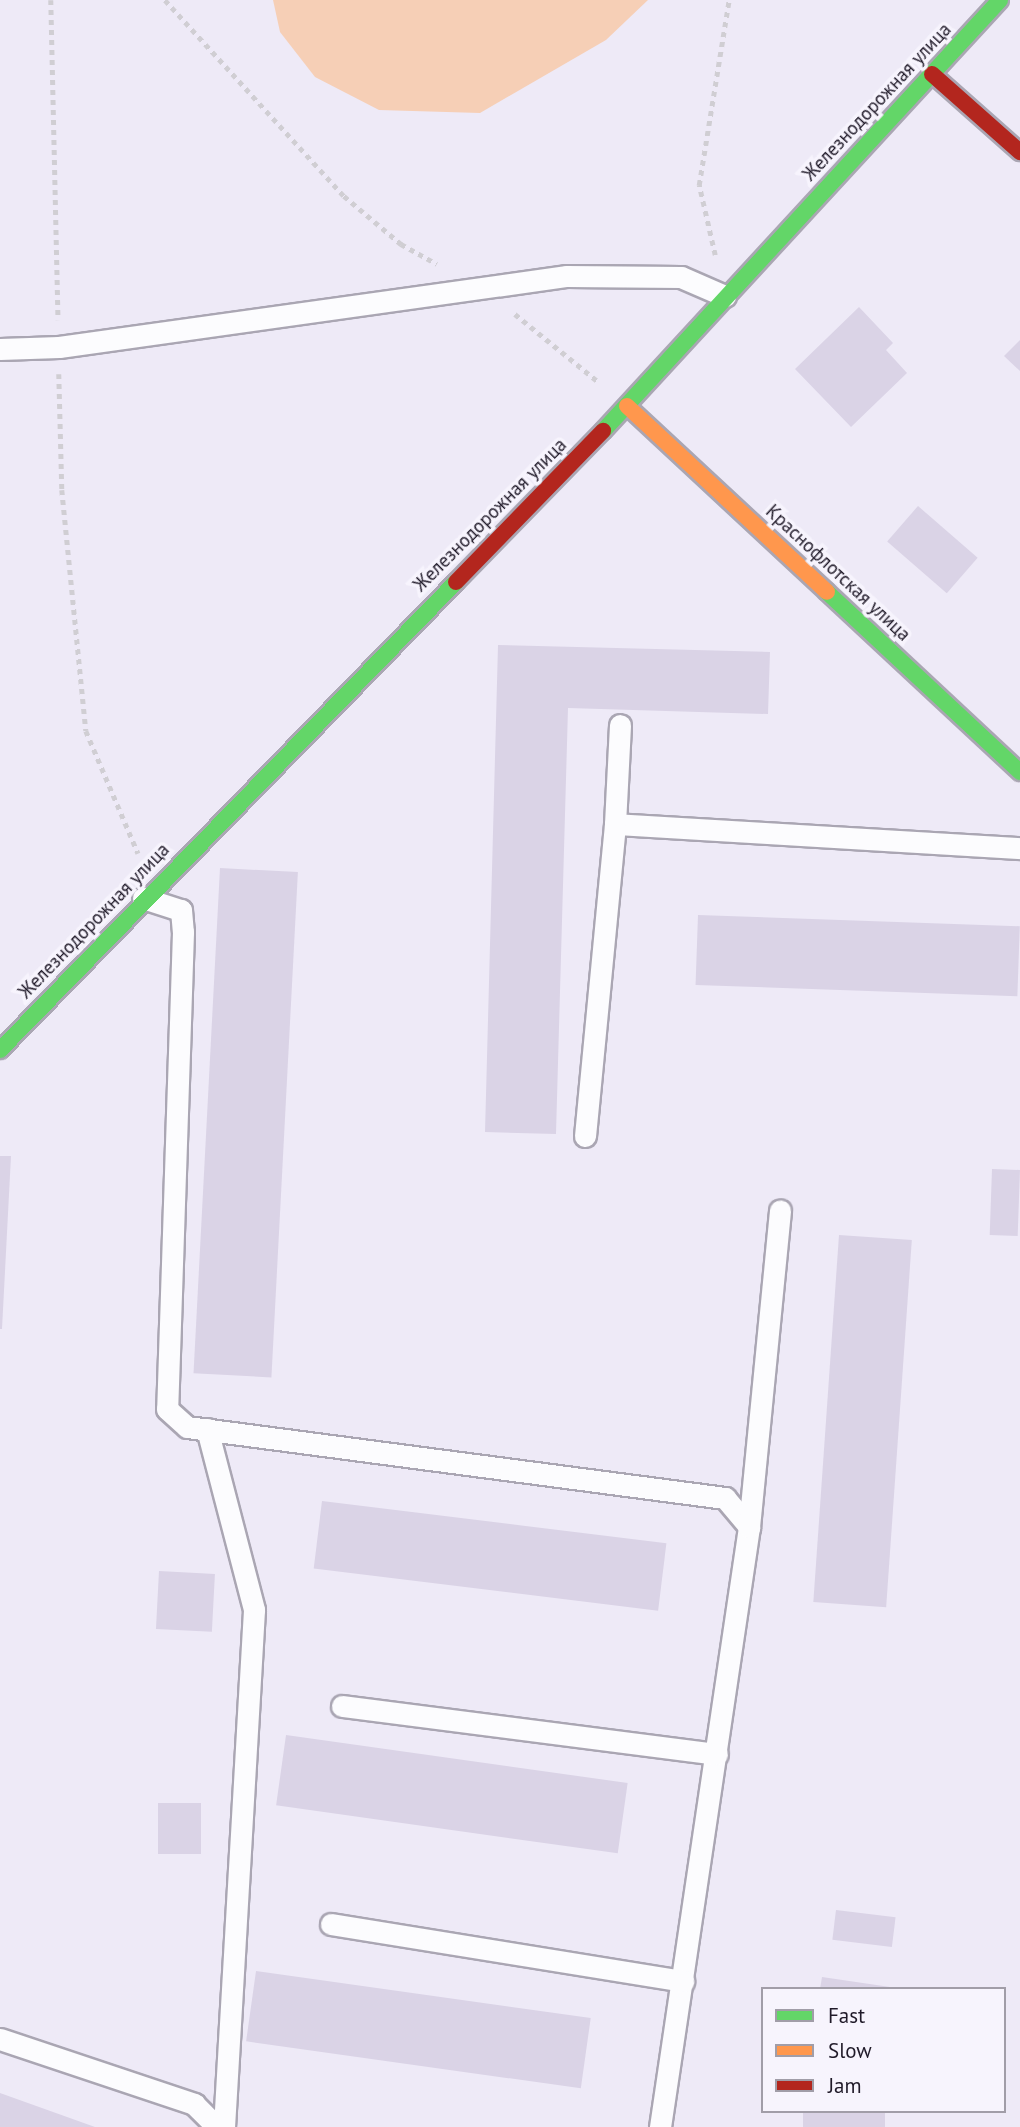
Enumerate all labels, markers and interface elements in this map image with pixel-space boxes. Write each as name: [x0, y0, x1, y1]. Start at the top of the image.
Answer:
street label: Железнодорожная улица: [798, 18, 956, 186]
street label: Железнодорожная улица: [409, 434, 571, 596]
street label: Краснофлотская улица: [761, 500, 915, 646]
street label: Железнодорожная улица: [14, 839, 174, 1003]
legend: [761, 1987, 1006, 2113]
text: Fast: [828, 2002, 865, 2029]
text: Slow: [828, 2037, 872, 2064]
text: Jam: [828, 2072, 862, 2099]

